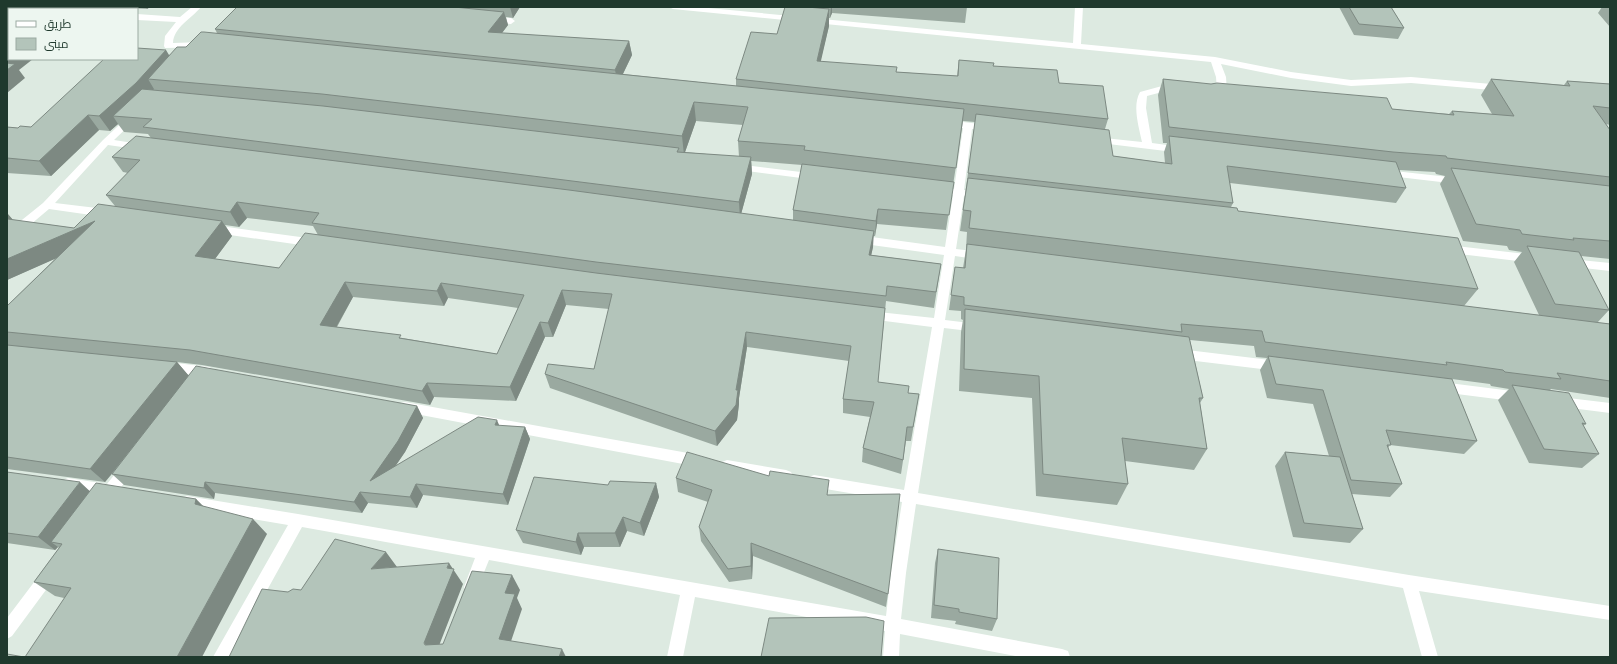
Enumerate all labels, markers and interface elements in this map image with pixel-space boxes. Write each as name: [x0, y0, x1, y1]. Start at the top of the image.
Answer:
legend: [8, 8, 138, 60]
text: طريق: [44, 16, 72, 33]
text: مبنى: [44, 36, 69, 53]

